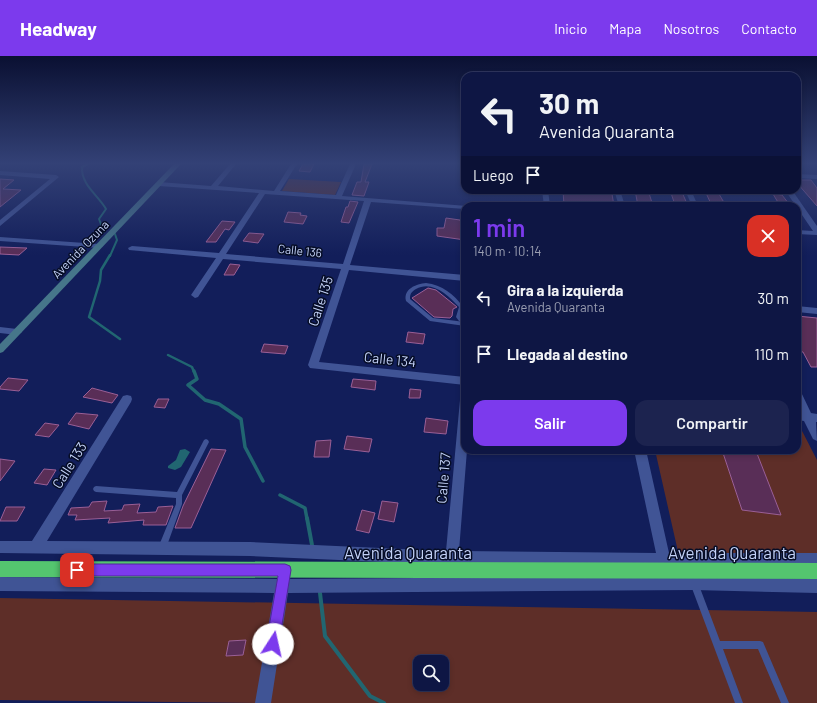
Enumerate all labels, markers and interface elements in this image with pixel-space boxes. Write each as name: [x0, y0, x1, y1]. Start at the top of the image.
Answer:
text: Headway: [20, 17, 97, 40]
text: Inicio: [554, 20, 587, 37]
text: Mapa: [609, 20, 641, 37]
text: Nosotros: [663, 20, 719, 37]
text: Contacto: [741, 20, 797, 37]
text: 30 m: [539, 86, 599, 120]
icon: left: [473, 88, 525, 140]
text: Avenida Quaranta: [539, 120, 675, 142]
icon: arrive: [522, 164, 544, 186]
text: Luego: [473, 166, 514, 184]
text: 1 min: [473, 213, 525, 242]
button: close: [747, 215, 789, 257]
street label: Avenida Ozuna: [49, 217, 111, 281]
street label: Calle 136: [277, 241, 323, 259]
text: 140 m · 10:14: [473, 243, 541, 259]
street label: Calle 135: [304, 274, 336, 328]
text: Gira a la izquierda: [507, 281, 623, 299]
icon: left: [473, 287, 495, 309]
text: 30 m: [757, 289, 789, 307]
text: Avenida Quaranta: [507, 299, 605, 315]
icon: arrive: [473, 343, 495, 365]
text: Llegada al destino: [507, 345, 628, 363]
text: 110 m: [755, 345, 789, 363]
street label: Calle 134: [363, 348, 417, 370]
button: Salir: [473, 400, 627, 446]
button: Compartir: [635, 400, 789, 446]
street label: Calle 133: [48, 439, 90, 491]
street label: Calle 137: [432, 451, 454, 504]
street label: Avenida Quaranta: [344, 542, 472, 562]
street label: Avenida Quaranta: [668, 542, 796, 562]
pin: [60, 553, 94, 587]
icon: arrive: [66, 559, 88, 581]
position arrow: [252, 623, 294, 665]
map controls: [413, 655, 449, 691]
button: search: [413, 655, 449, 691]

